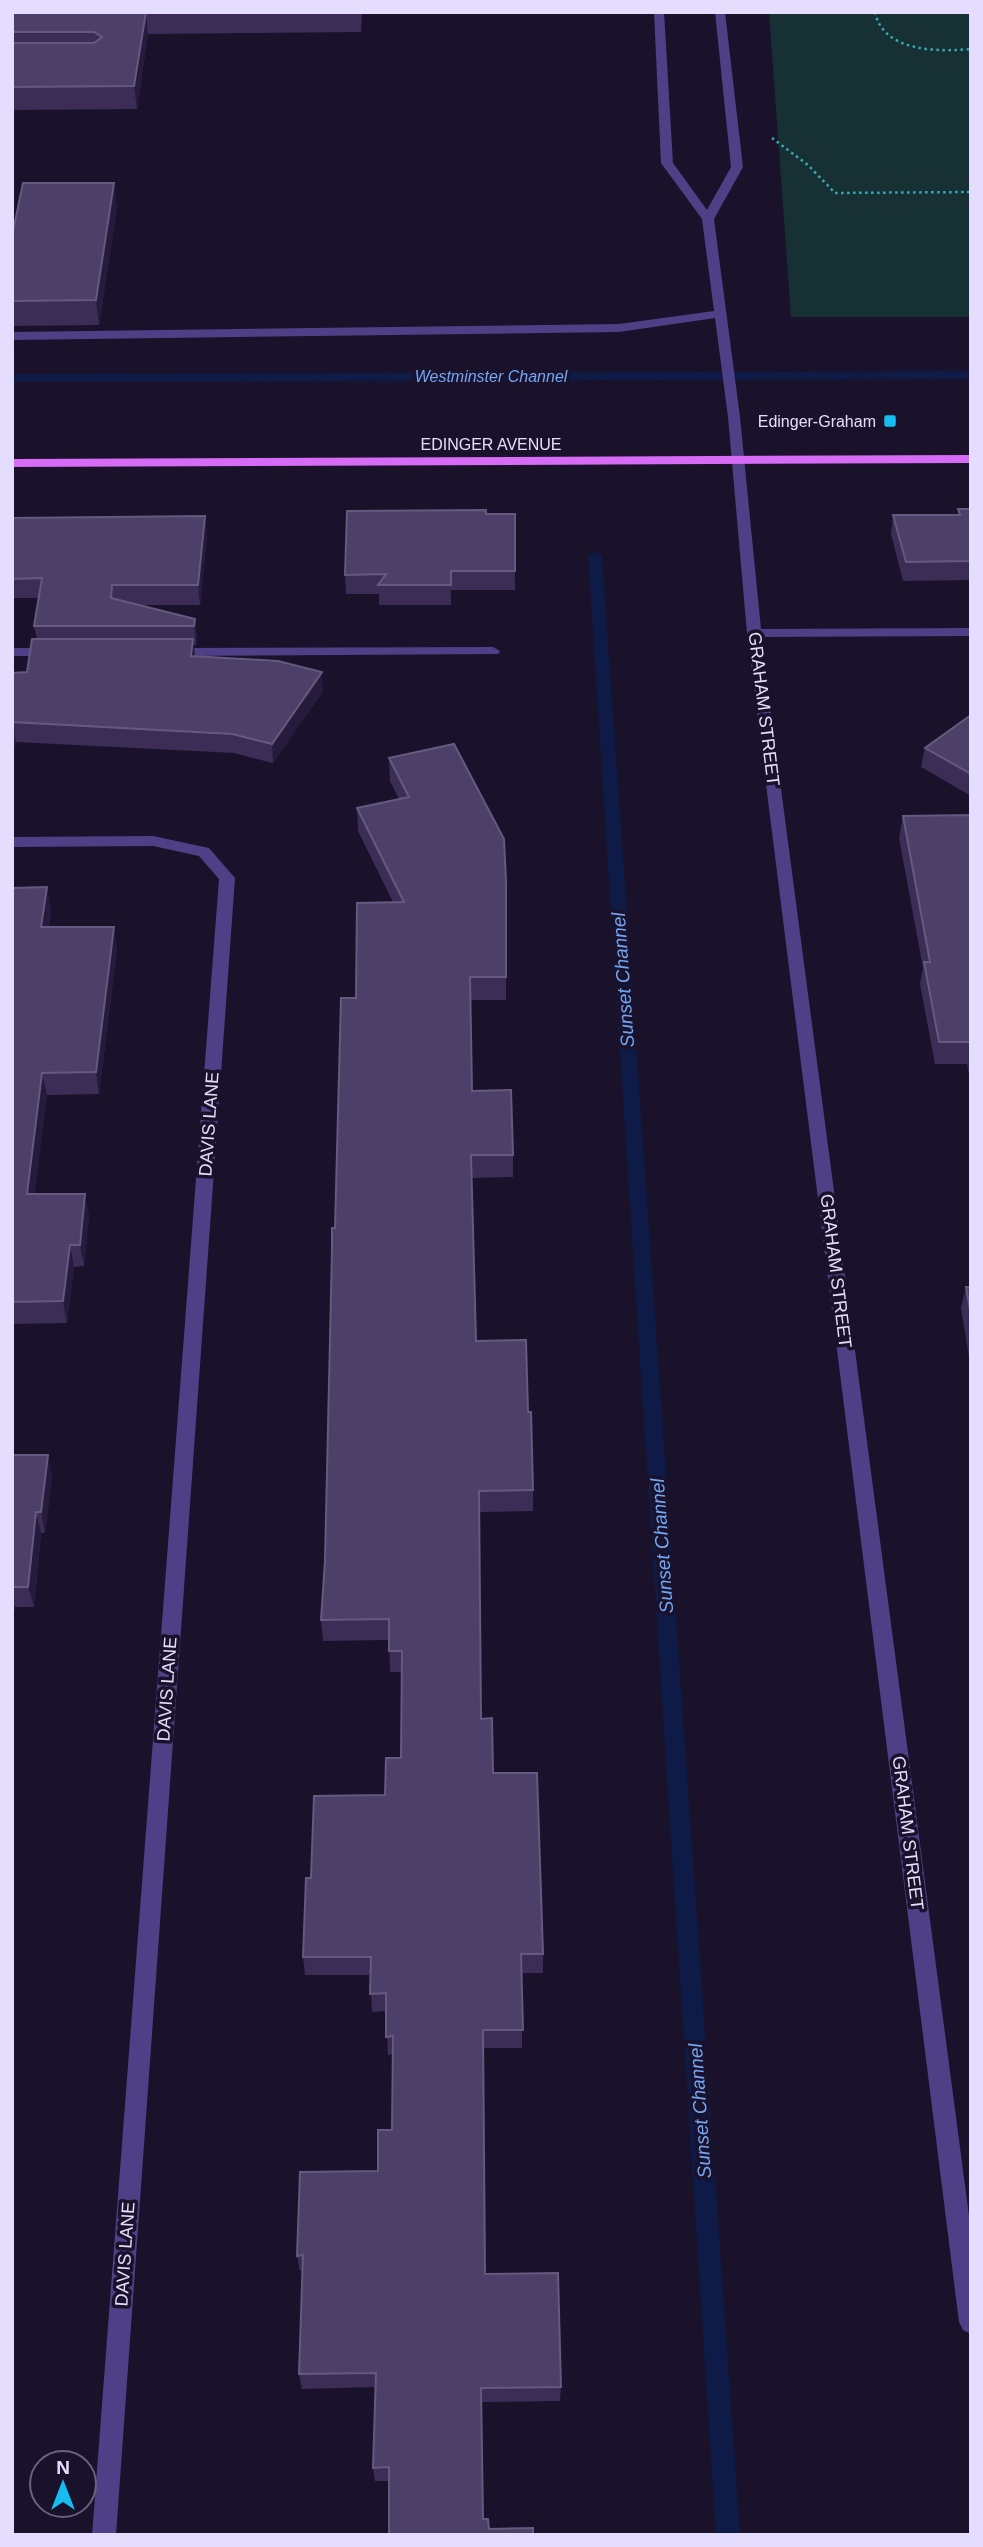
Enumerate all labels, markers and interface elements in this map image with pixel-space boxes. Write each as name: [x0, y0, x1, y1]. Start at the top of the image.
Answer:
water label: Westminster Channel: [415, 368, 568, 385]
place label: Edinger-Graham: [758, 413, 876, 430]
marker: Edinger-Graham: [882, 413, 898, 429]
street label: EDINGER AVENUE: [420, 436, 562, 453]
street label: GRAHAM STREET: [745, 631, 783, 787]
water label: Sunset Channel: [608, 911, 638, 1048]
street label: DAVIS LANE: [195, 1071, 223, 1177]
street label: GRAHAM STREET: [817, 1193, 855, 1349]
water label: Sunset Channel: [647, 1477, 677, 1614]
street label: DAVIS LANE: [153, 1636, 181, 1742]
street label: GRAHAM STREET: [889, 1755, 927, 1911]
water label: Sunset Channel: [685, 2042, 715, 2179]
street label: DAVIS LANE: [111, 2201, 139, 2307]
north arrow: [28, 2449, 98, 2519]
text: N: [56, 2457, 70, 2478]

